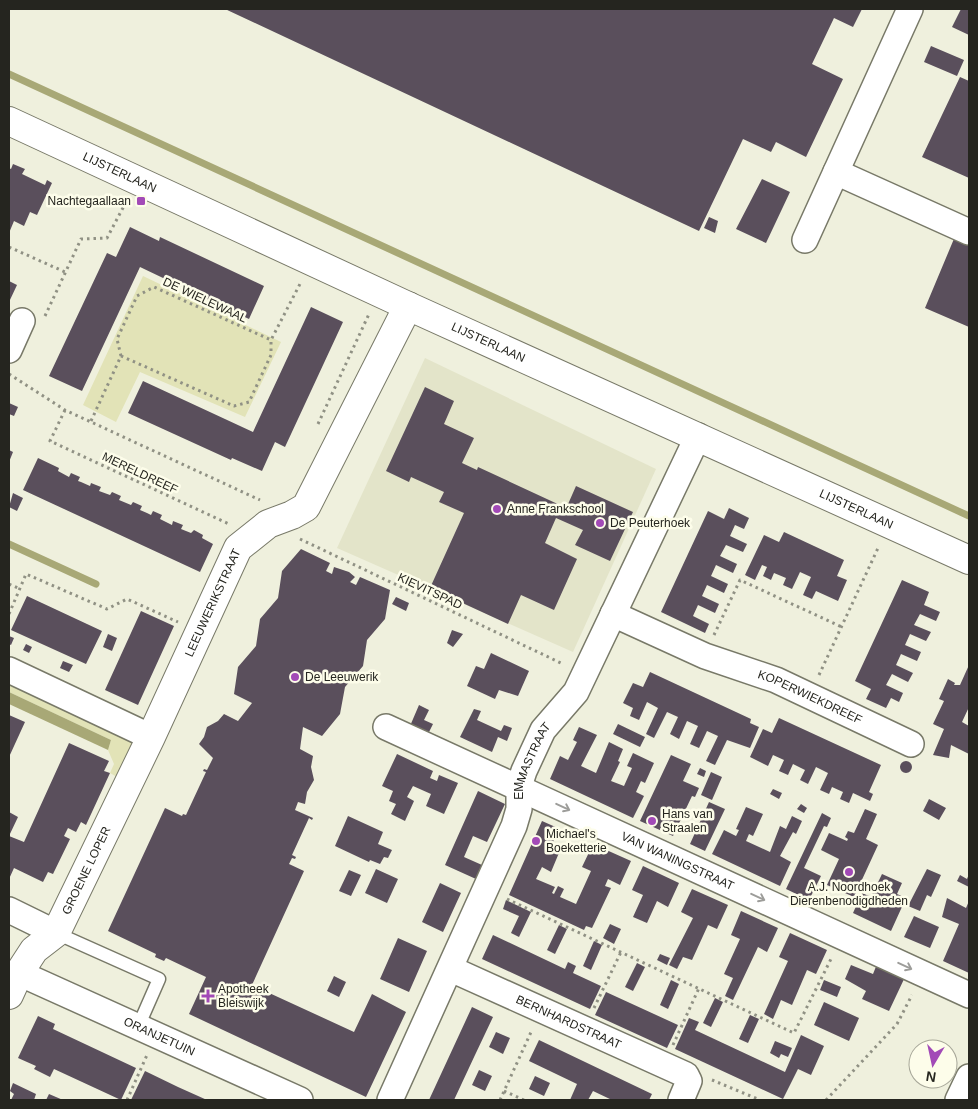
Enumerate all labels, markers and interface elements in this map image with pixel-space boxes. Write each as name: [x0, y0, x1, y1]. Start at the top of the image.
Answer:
street label: LIJSTERLAAN: [81, 149, 159, 195]
place label: Nachtegaallaan: [48, 194, 131, 208]
marker: Nachtegaallaan: [135, 195, 147, 207]
street label: DE WIELEWAAL: [161, 274, 249, 326]
street label: LIJSTERLAAN: [449, 320, 527, 365]
street label: MERELDREEF: [100, 449, 180, 497]
street label: LIJSTERLAAN: [817, 486, 895, 532]
place label: Anne Frankschool: [507, 502, 604, 516]
marker: Anne Frankschool: [491, 503, 503, 515]
place label: De Peuterhoek: [610, 516, 691, 530]
marker: De Peuterhoek: [594, 517, 606, 529]
street label: LEEUWERIKSTRAAT: [182, 546, 244, 659]
street label: KIEVITSPAD: [395, 570, 465, 612]
street label: KOPERWIEKDREEF: [756, 667, 864, 727]
place label: De Leeuwerik: [305, 670, 379, 684]
marker: De Leeuwerik: [289, 671, 301, 683]
street label: EMMASTRAAT: [512, 719, 554, 800]
one-way arrow: [555, 802, 570, 812]
place label: Hans van Straalen: [662, 807, 713, 835]
marker: Hans van Straalen: [646, 815, 658, 827]
street label: GROENE LOPER: [59, 824, 114, 917]
place label: Michael's Boeketterie: [546, 827, 607, 855]
street label: VAN WANINGSTRAAT: [619, 829, 737, 893]
marker: Michael's Boeketterie: [530, 835, 542, 847]
marker: A.J. Noordhoek Dierenbenodigdheden: [843, 866, 855, 878]
place label: A.J. Noordhoek Dierenbenodigdheden: [790, 880, 908, 908]
one-way arrow: [750, 893, 765, 903]
one-way arrow: [898, 961, 913, 971]
place label: Apotheek Bleiswijk: [218, 982, 270, 1010]
marker: Apotheek Bleiswijk: [202, 990, 214, 1002]
street label: BERNHARDSTRAAT: [514, 992, 624, 1052]
street label: ORANJETUIN: [121, 1014, 197, 1059]
north arrow: [908, 1039, 958, 1089]
text: N: [925, 1068, 937, 1086]

